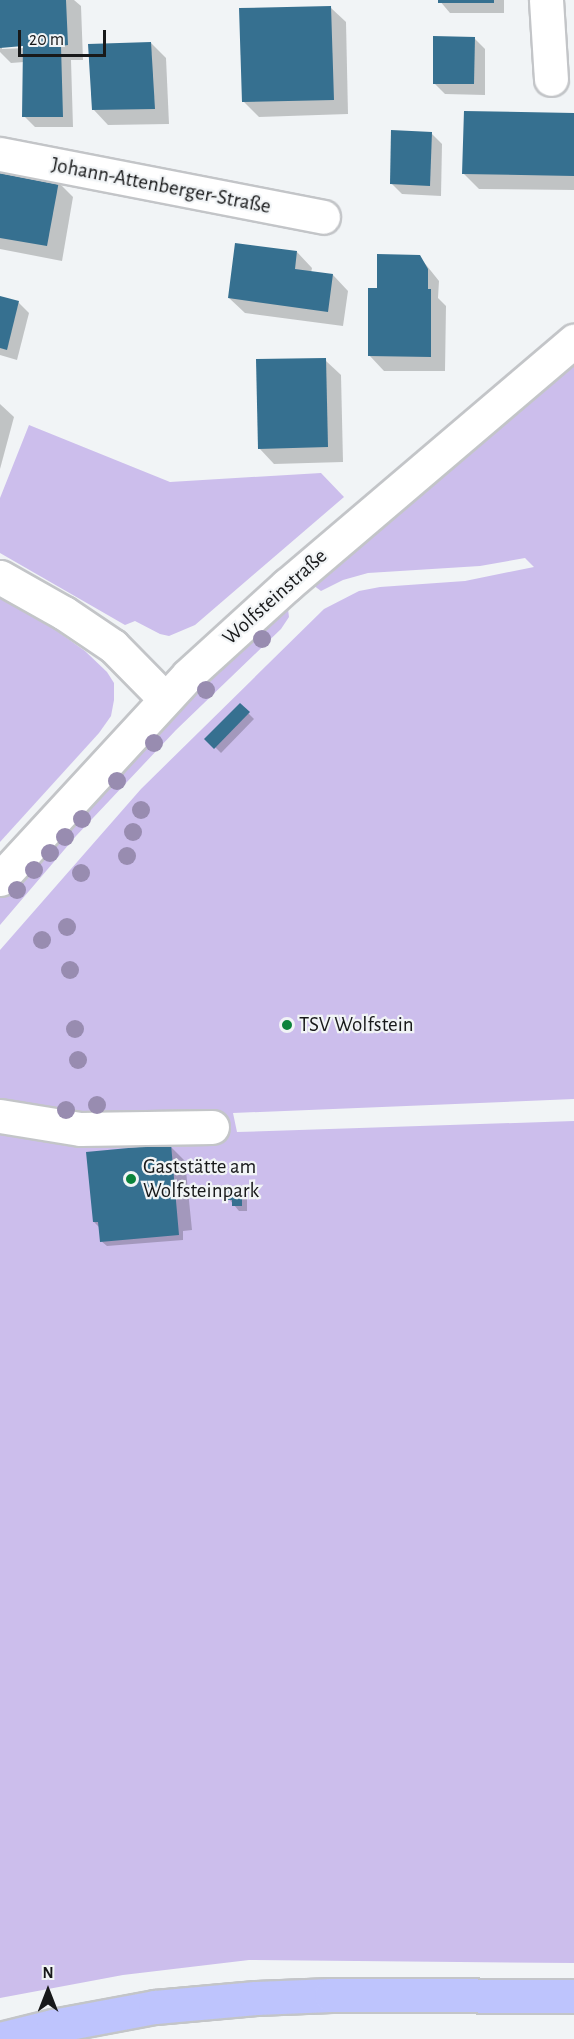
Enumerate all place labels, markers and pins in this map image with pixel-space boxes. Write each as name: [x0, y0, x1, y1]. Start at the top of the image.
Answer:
place label: TSV Wolfstein: [299, 1012, 414, 1038]
marker: TSV Wolfstein: [280, 1018, 294, 1032]
place label: Gaststätte am Wolfsteinpark: [143, 1154, 259, 1204]
marker: Gaststätte am Wolfsteinpark: [124, 1172, 138, 1186]

